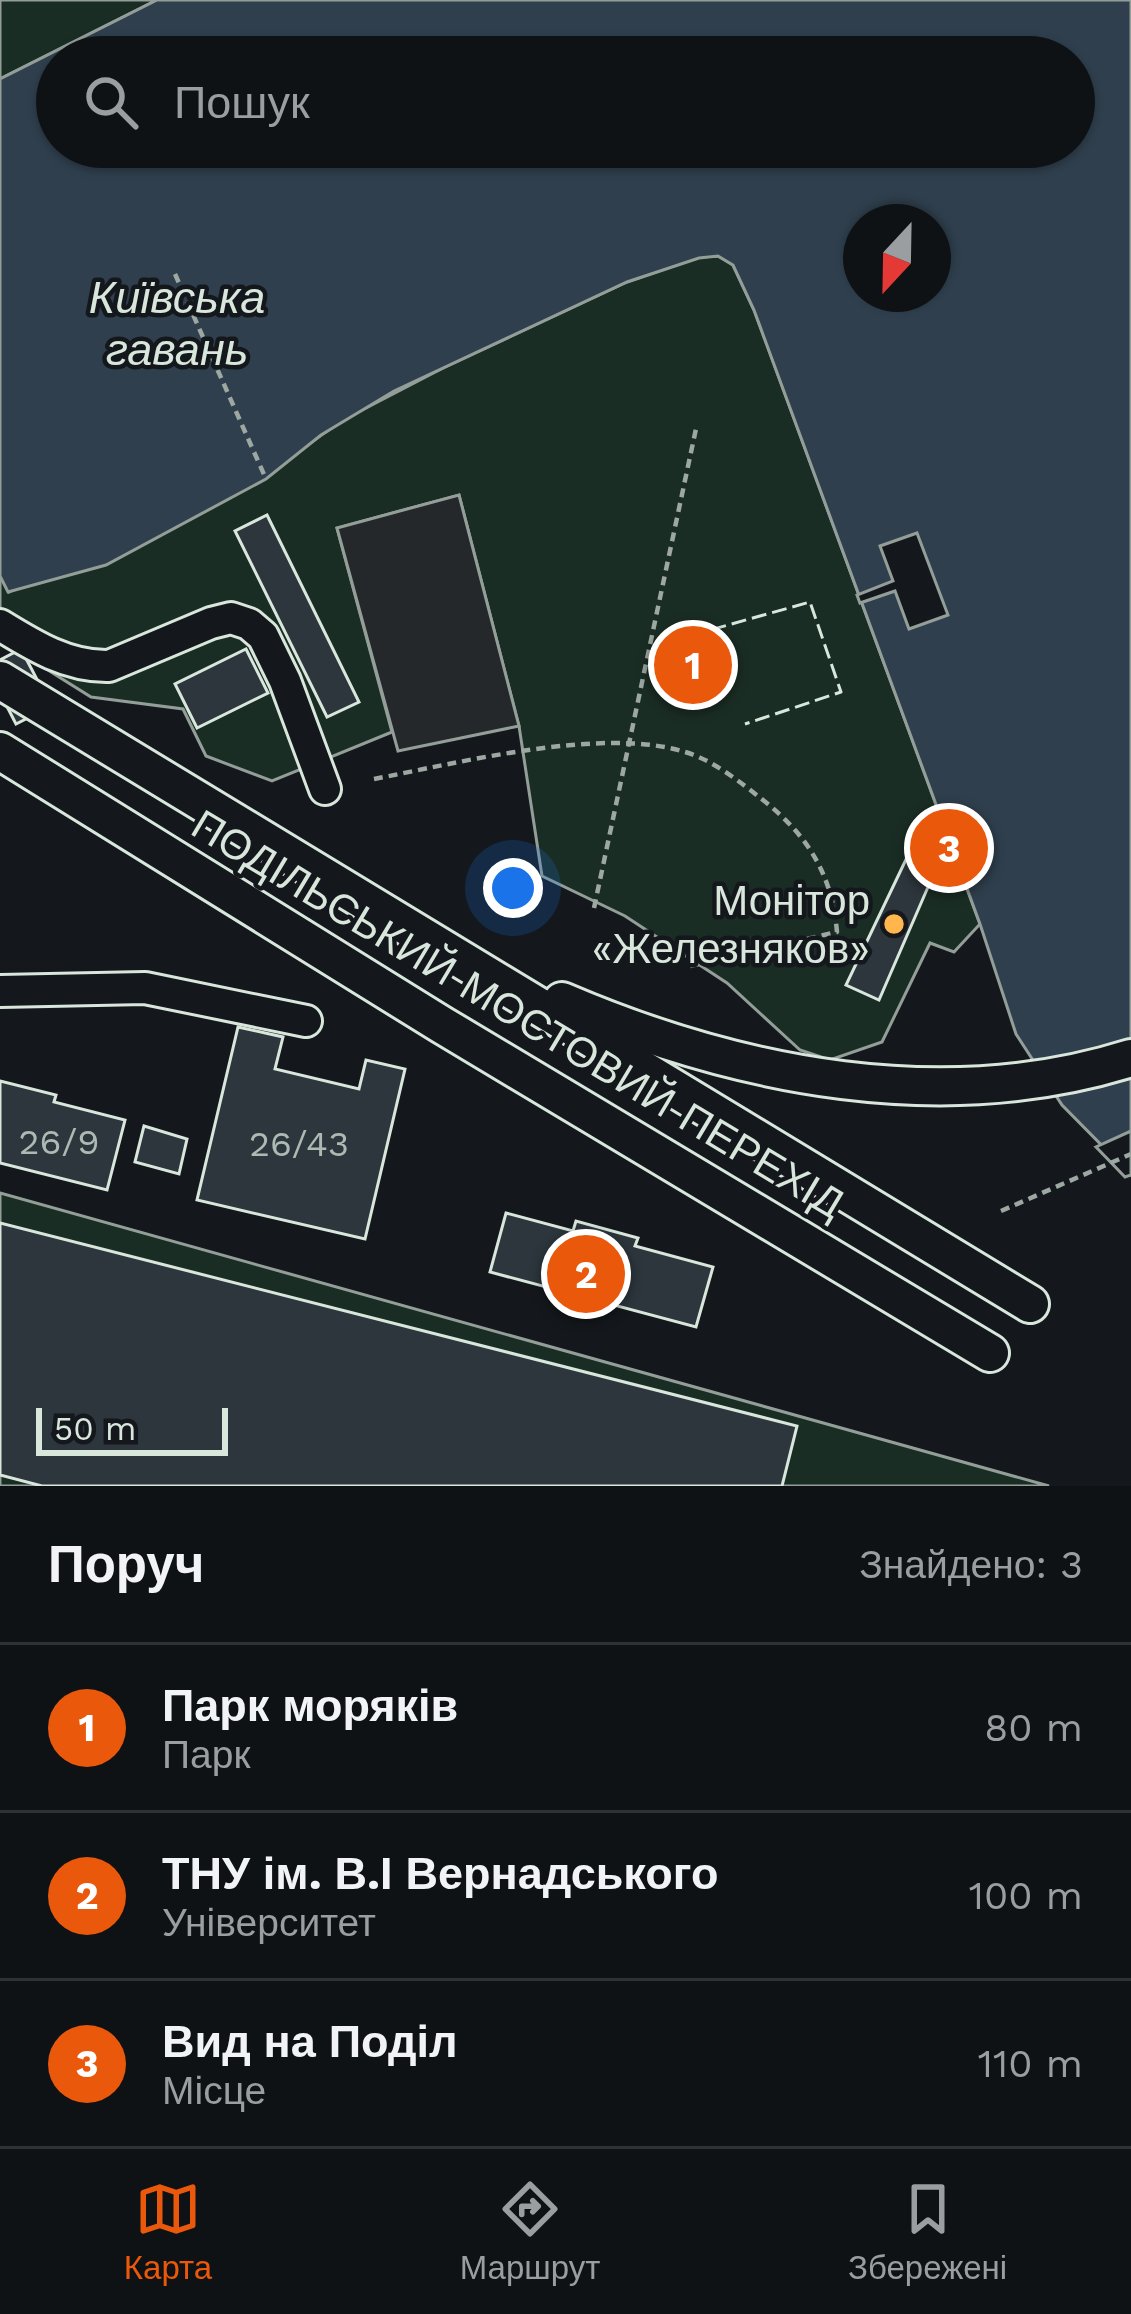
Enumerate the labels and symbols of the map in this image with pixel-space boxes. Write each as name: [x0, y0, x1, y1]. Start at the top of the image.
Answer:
north arrow: [843, 204, 951, 312]
water label: Київська гавань: [89, 271, 265, 376]
pin: 1: [654, 620, 732, 710]
street label: ПОДІЛЬСЬКИЙ МОСТОВИЙ ПЕРЕХІД: [183, 799, 853, 1229]
pin: 3: [910, 803, 988, 893]
your location: [483, 858, 543, 918]
place label: Монітор «Железняков»: [592, 876, 870, 973]
marker: Монітор «Железняков»: [881, 911, 907, 937]
house number: 26/9: [19, 1121, 99, 1163]
house number: 26/43: [249, 1123, 349, 1165]
pin: 2: [547, 1229, 625, 1319]
scale bar: [36, 1402, 228, 1455]

